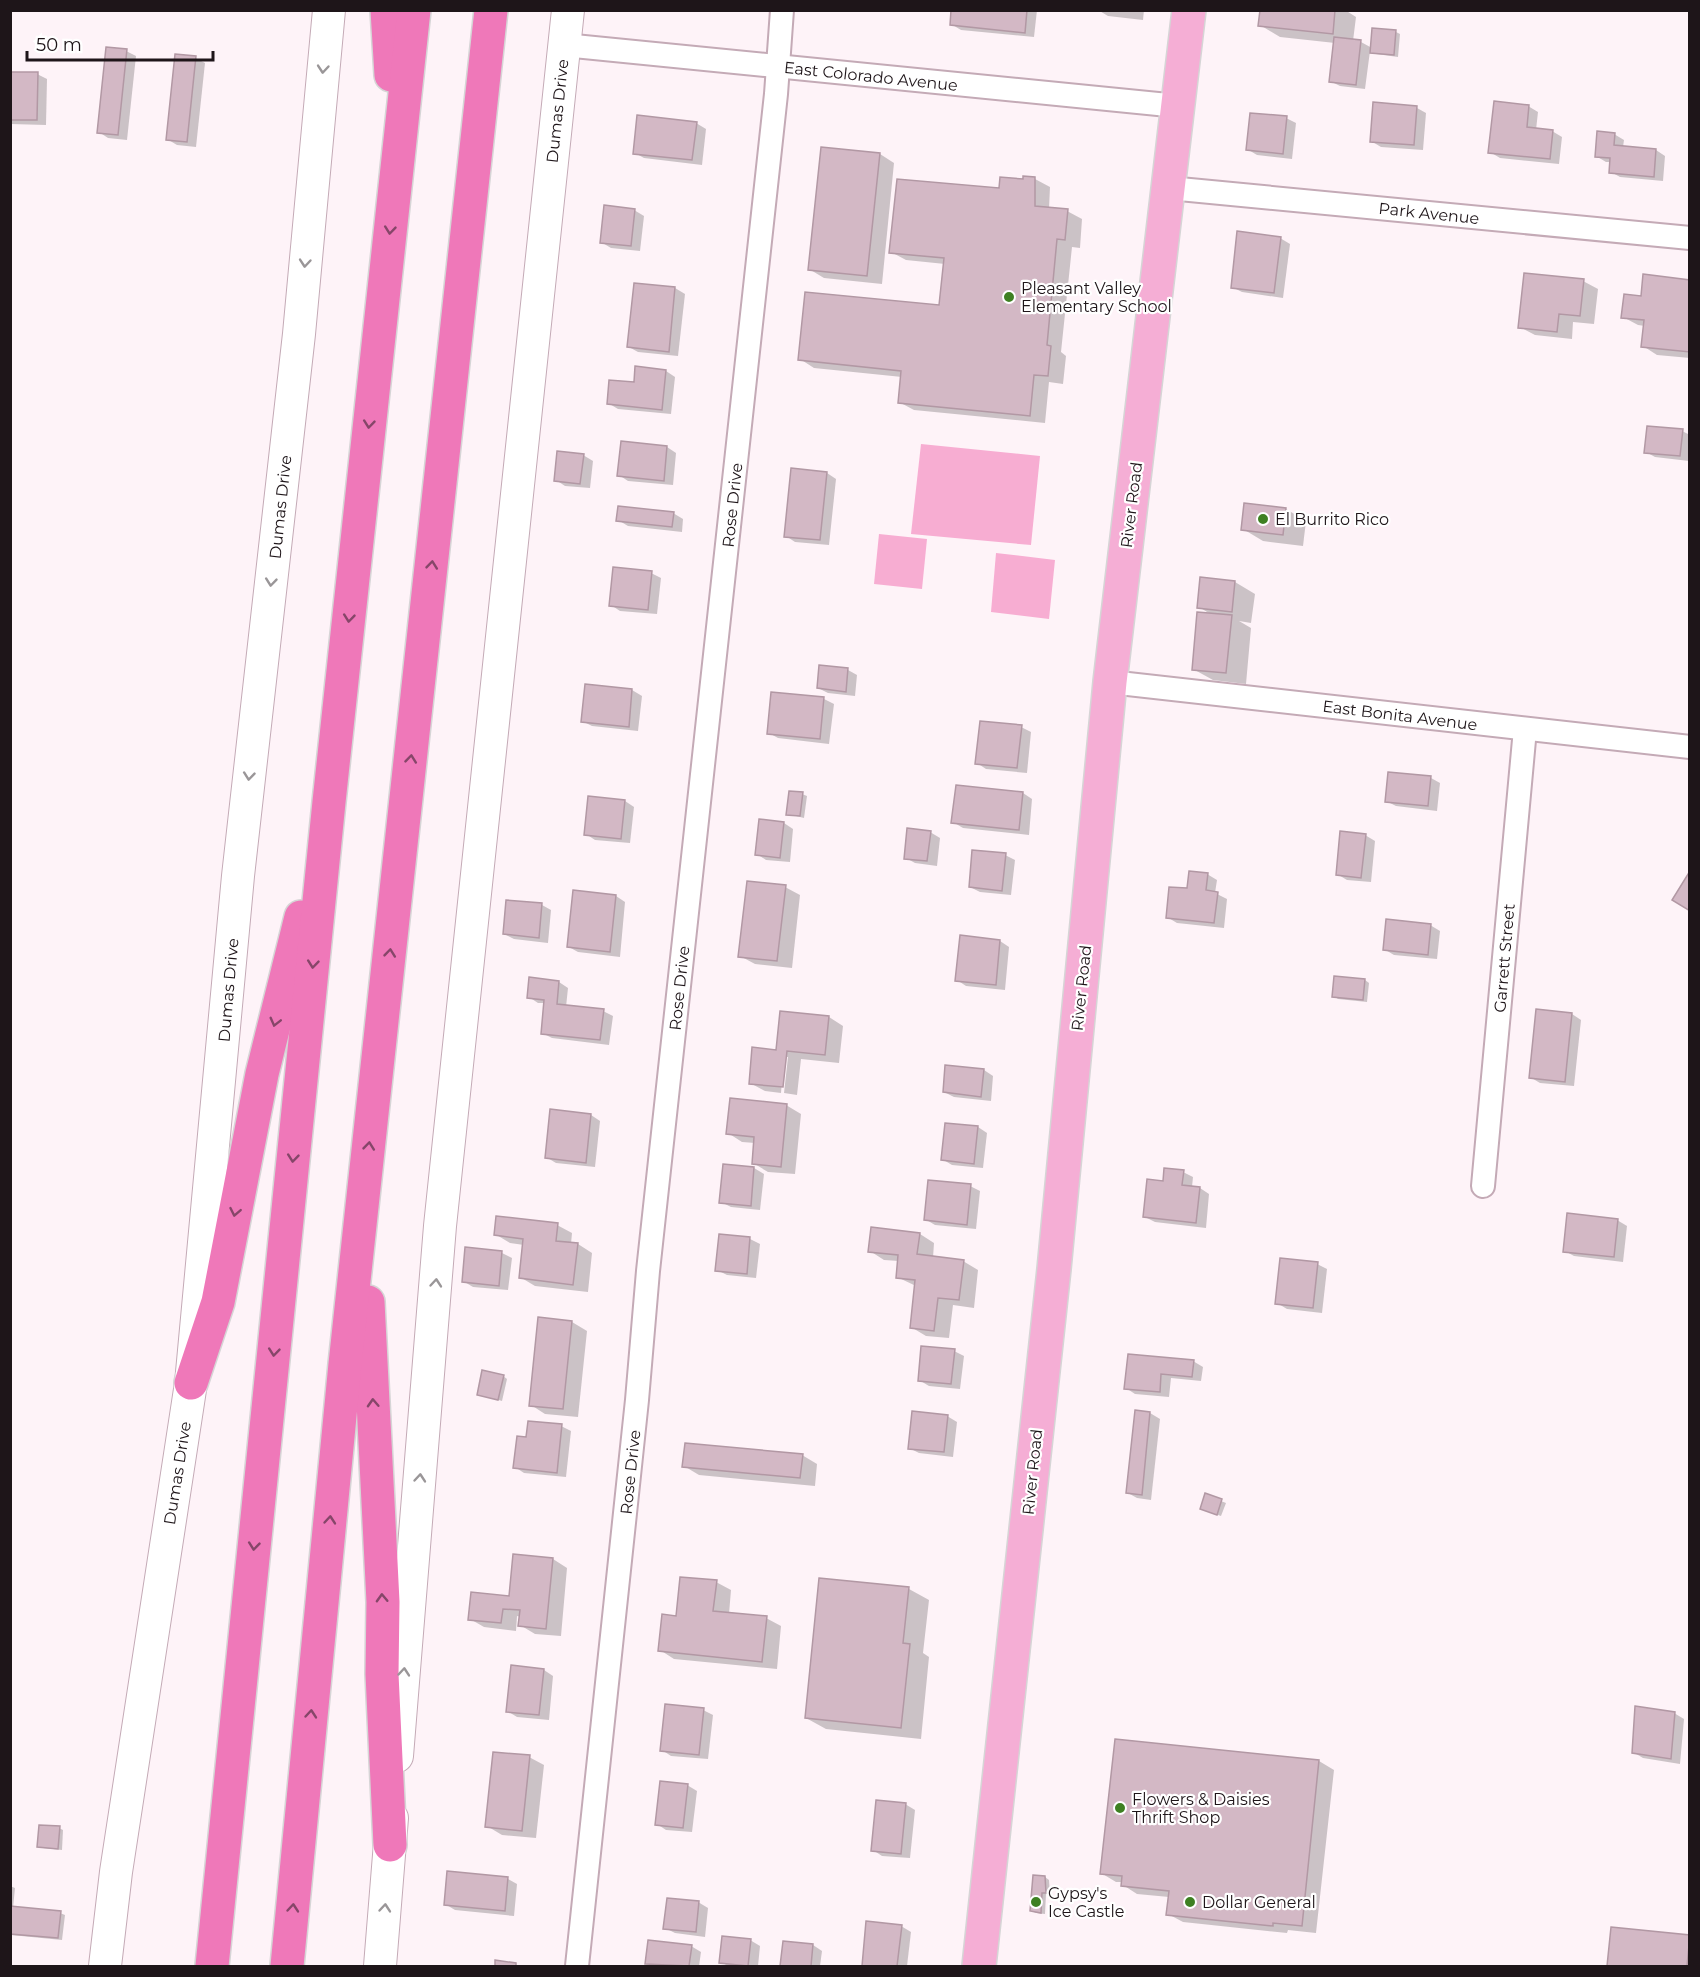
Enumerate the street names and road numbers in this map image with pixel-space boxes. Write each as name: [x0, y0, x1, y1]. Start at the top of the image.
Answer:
street label: Dumas Drive: [543, 58, 572, 164]
street label: East Colorado Avenue: [783, 58, 959, 95]
street label: Park Avenue: [1378, 199, 1480, 228]
street label: Dumas Drive: [266, 454, 295, 560]
street label: River Road: [1117, 461, 1146, 549]
street label: Rose Drive: [719, 462, 746, 548]
street label: East Bonita Avenue: [1321, 697, 1478, 734]
street label: Garrett Street: [1490, 902, 1519, 1013]
street label: Dumas Drive: [214, 937, 243, 1043]
street label: River Road: [1068, 944, 1095, 1032]
street label: Rose Drive: [666, 945, 693, 1031]
street label: Dumas Drive: [160, 1420, 195, 1526]
street label: River Road: [1019, 1428, 1046, 1516]
street label: Rose Drive: [617, 1429, 644, 1515]

